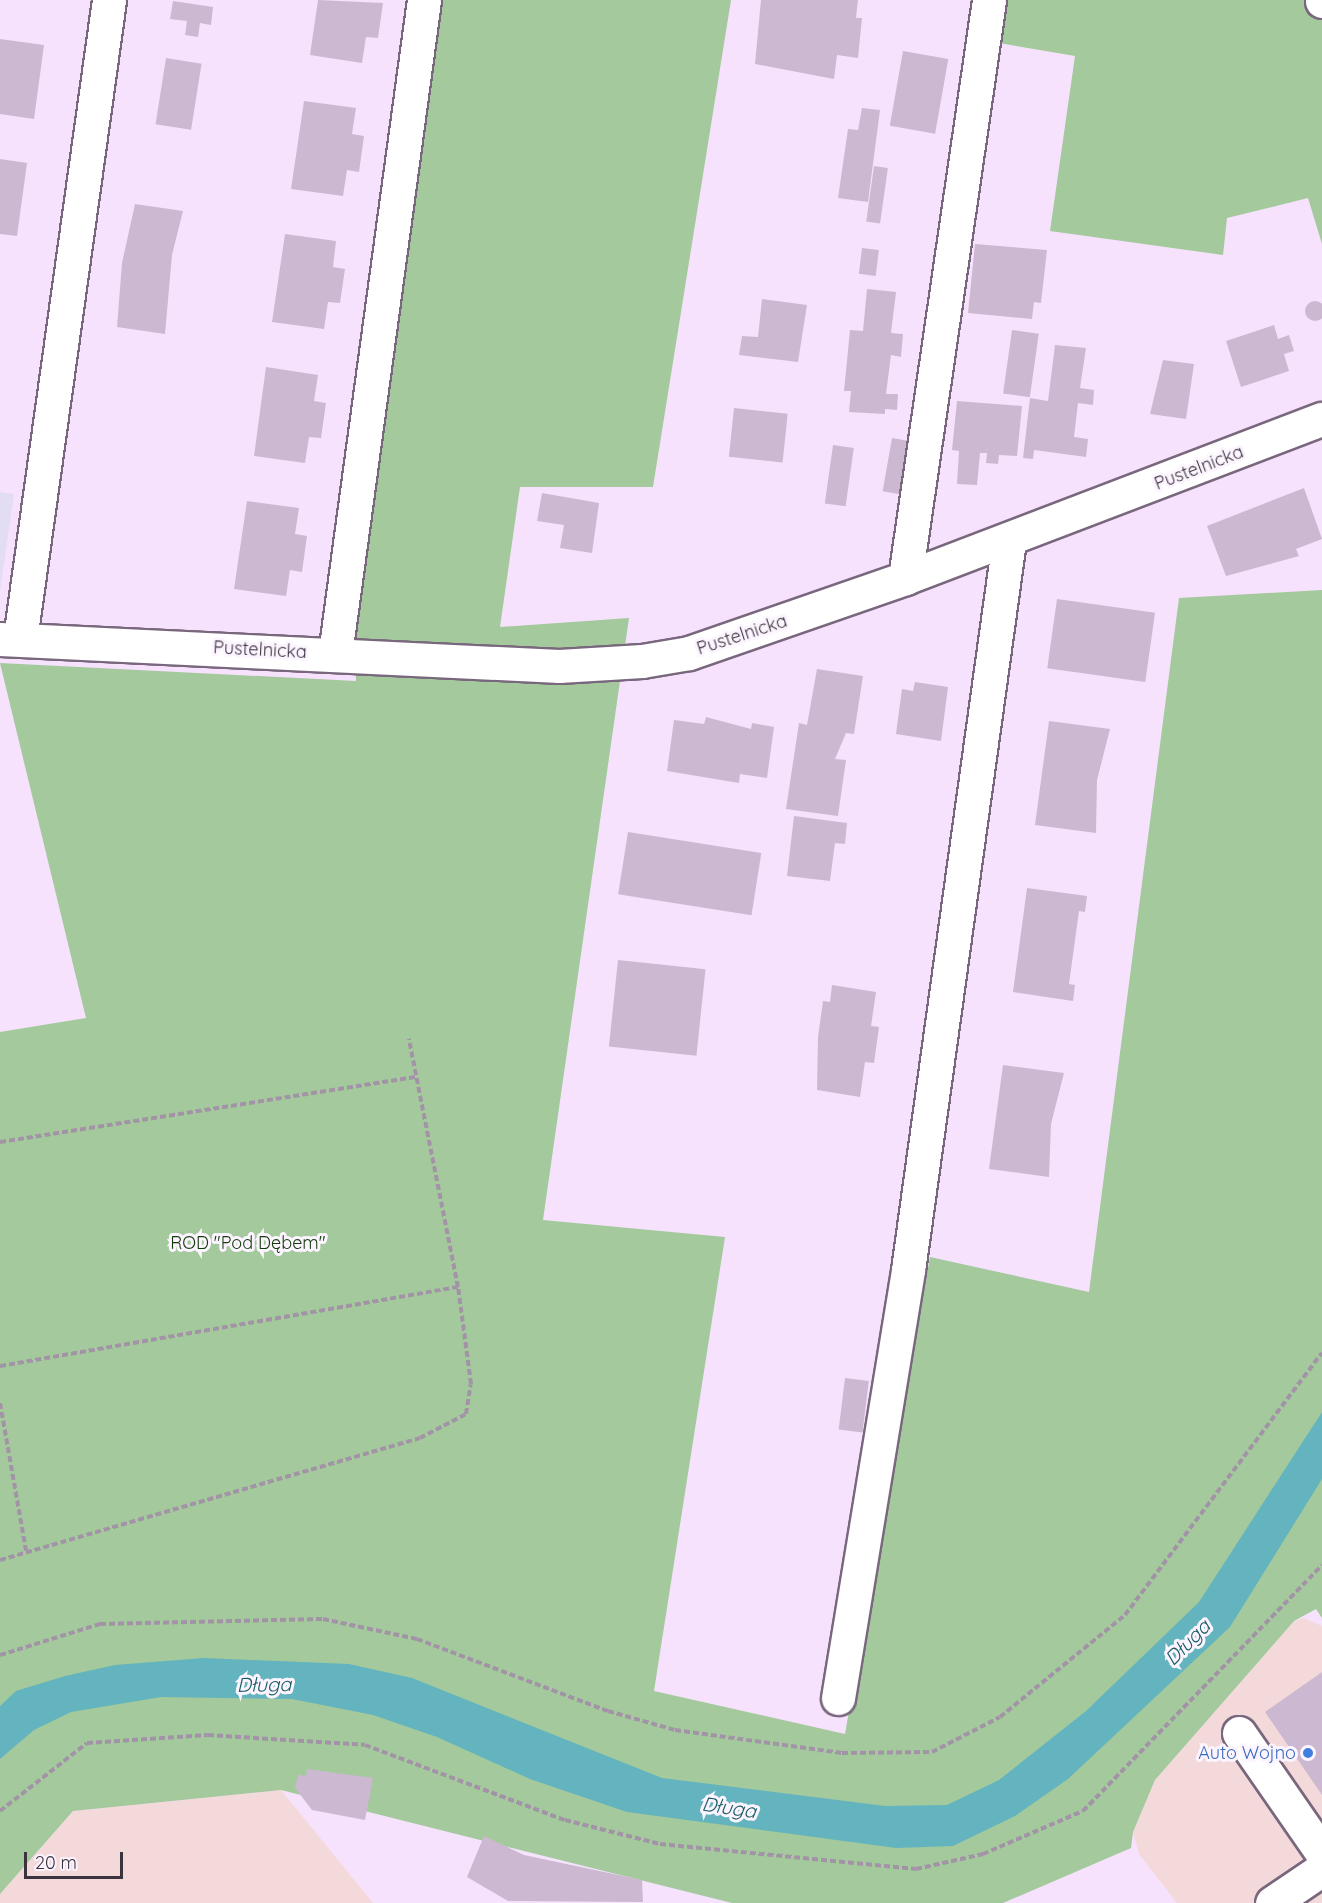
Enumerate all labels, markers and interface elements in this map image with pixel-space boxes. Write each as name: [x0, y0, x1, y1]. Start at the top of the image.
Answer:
street label: Pustelnicka: [1151, 441, 1247, 495]
street label: Pustelnicka: [694, 610, 790, 660]
street label: Pustelnicka: [213, 637, 307, 663]
park label: ROD "Pod Dębem": [170, 1232, 326, 1254]
water label: Długa: [1159, 1614, 1215, 1670]
water label: Długa: [236, 1672, 292, 1696]
place label: Auto Wojno: [1198, 1742, 1296, 1764]
marker: Auto Wojno: [1301, 1746, 1315, 1760]
water label: Długa: [700, 1791, 758, 1823]
scale bar: [27, 1840, 126, 1878]
text: 20 m: [35, 1851, 77, 1874]

